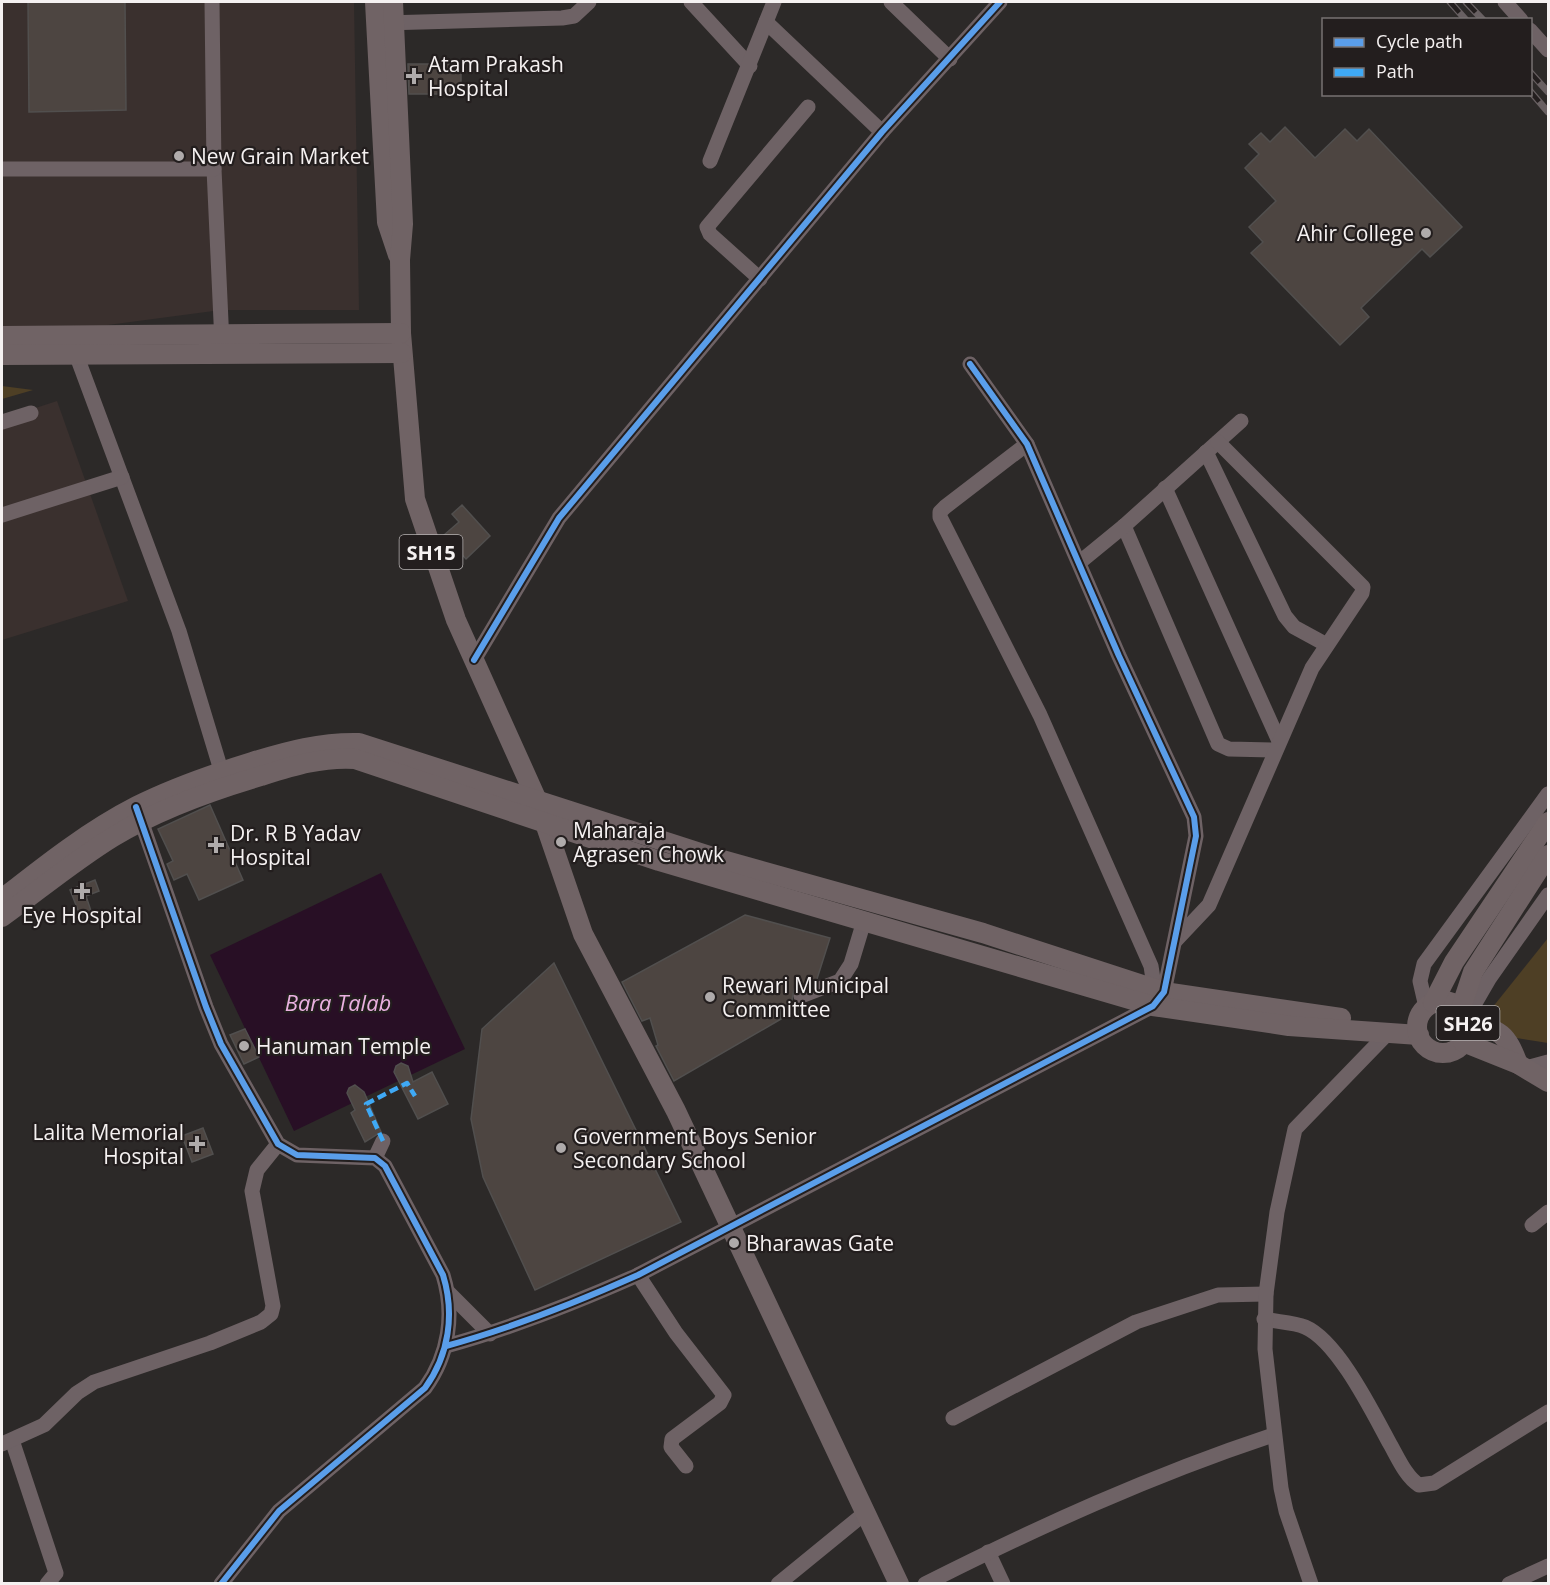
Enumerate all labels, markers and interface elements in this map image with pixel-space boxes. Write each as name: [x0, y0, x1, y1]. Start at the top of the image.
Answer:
legend: [1322, 18, 1532, 96]
text: Cycle path: [1376, 29, 1463, 53]
place label: Atam Prakash Hospital: [428, 50, 564, 102]
text: Path: [1376, 59, 1414, 83]
marker: Atam Prakash Hospital: [405, 67, 423, 85]
place label: New Grain Market: [191, 142, 369, 170]
marker: New Grain Market: [172, 149, 186, 163]
place label: Ahir College: [1297, 219, 1414, 247]
marker: Ahir College: [1419, 226, 1433, 240]
road number: SH15: [400, 535, 462, 569]
place label: Maharaja Agrasen Chowk: [573, 816, 724, 868]
place label: Dr. R B Yadav Hospital: [230, 819, 361, 871]
marker: Maharaja Agrasen Chowk: [554, 835, 568, 849]
marker: Dr. R B Yadav Hospital: [207, 836, 225, 854]
marker: Eye Hospital: [73, 882, 91, 900]
place label: Eye Hospital: [22, 901, 142, 929]
place label: Rewari Municipal Committee: [722, 971, 889, 1023]
water label: Bara Talab: [285, 987, 391, 1017]
marker: Rewari Municipal Committee: [703, 990, 717, 1004]
road number: SH26: [1436, 1006, 1500, 1040]
place label: Hanuman Temple: [256, 1032, 431, 1060]
marker: Hanuman Temple: [237, 1039, 251, 1053]
place label: Lalita Memorial Hospital: [33, 1118, 184, 1170]
place label: Government Boys Senior Secondary School: [573, 1122, 817, 1174]
marker: Lalita Memorial Hospital: [188, 1135, 206, 1153]
marker: Government Boys Senior Secondary School: [554, 1141, 568, 1155]
place label: Bharawas Gate: [746, 1229, 894, 1257]
marker: Bharawas Gate: [727, 1236, 741, 1250]

